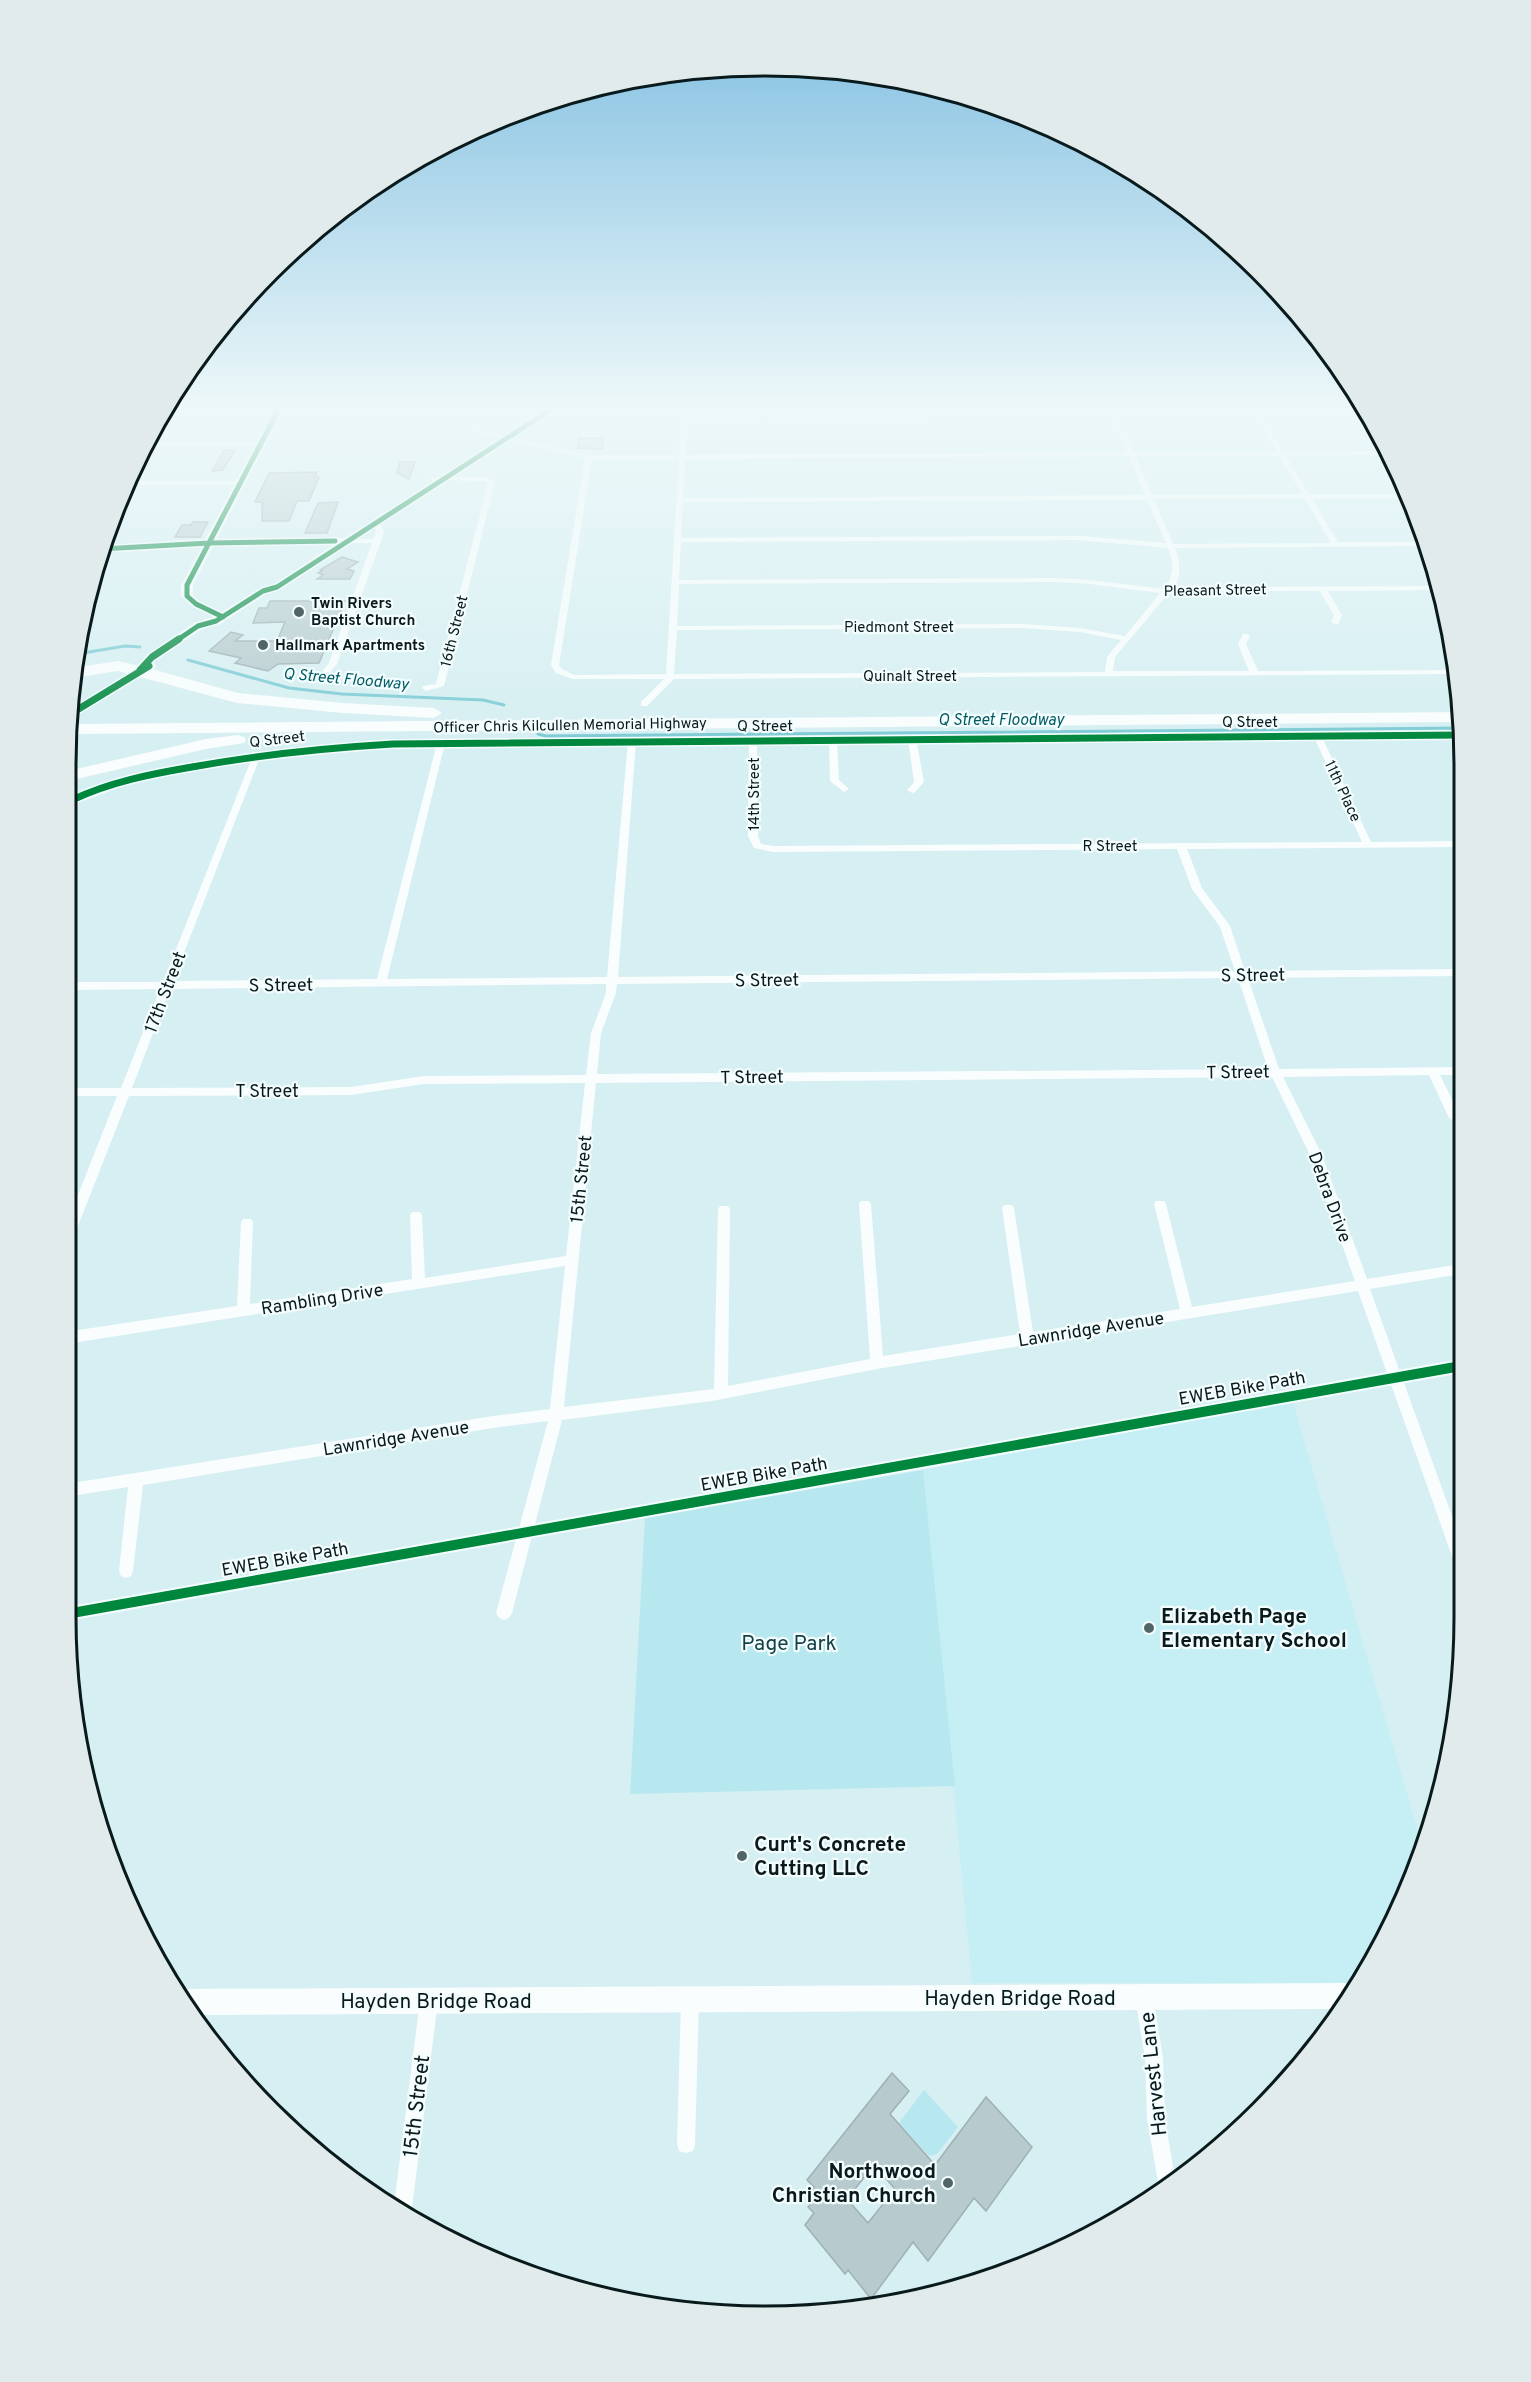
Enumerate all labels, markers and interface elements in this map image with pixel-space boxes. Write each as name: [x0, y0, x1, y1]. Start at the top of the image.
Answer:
street label: Pleasant Street: [1163, 581, 1267, 602]
street label: 16th Street: [437, 594, 474, 669]
place label: Twin Rivers Baptist Church: [311, 595, 415, 631]
marker: Twin Rivers Baptist Church: [292, 605, 306, 619]
street label: Piedmont Street: [844, 619, 954, 638]
place label: Hallmark Apartments: [275, 637, 425, 656]
marker: Hallmark Apartments: [256, 638, 270, 652]
water label: Q Street Floodway: [282, 665, 411, 696]
street label: Quinalt Street: [863, 668, 957, 687]
water label: Q Street Floodway: [938, 711, 1066, 731]
street label: Q Street: [1222, 714, 1278, 733]
street label: Officer Chris Kilcullen Memorial Highway: [433, 715, 707, 738]
street label: Q Street: [737, 718, 793, 737]
street label: Q Street: [248, 728, 306, 753]
street label: 14th Street: [746, 757, 765, 831]
street label: 11th Place: [1319, 758, 1364, 825]
street label: R Street: [1083, 838, 1137, 857]
street label: 17th Street: [140, 948, 193, 1037]
street label: S Street: [1221, 964, 1286, 989]
street label: S Street: [735, 969, 800, 994]
street label: S Street: [249, 974, 314, 999]
street label: T Street: [1206, 1061, 1270, 1086]
street label: T Street: [720, 1066, 784, 1091]
street label: T Street: [235, 1081, 299, 1104]
street label: 15th Street: [566, 1134, 599, 1224]
street label: Debra Drive: [1302, 1149, 1356, 1246]
street label: Rambling Drive: [259, 1279, 385, 1322]
street label: Lawnridge Avenue: [1017, 1308, 1166, 1353]
street label: EWEB Bike Path: [1177, 1367, 1307, 1412]
street label: Lawnridge Avenue: [322, 1417, 471, 1462]
street label: EWEB Bike Path: [699, 1453, 829, 1498]
street label: EWEB Bike Path: [220, 1538, 350, 1583]
place label: Elizabeth Page Elementary School: [1161, 1604, 1347, 1655]
marker: Elizabeth Page Elementary School: [1142, 1621, 1156, 1635]
park label: Page Park: [741, 1631, 837, 1658]
place label: Curt's Concrete Cutting LLC: [754, 1832, 906, 1883]
marker: Curt's Concrete Cutting LLC: [735, 1849, 749, 1863]
street label: Hayden Bridge Road: [924, 1986, 1116, 2013]
street label: Hayden Bridge Road: [340, 1989, 532, 2016]
street label: Harvest Lane: [1135, 2011, 1174, 2137]
street label: 15th Street: [398, 2053, 437, 2159]
place label: Northwood Christian Church: [772, 2159, 936, 2210]
marker: Northwood Christian Church: [941, 2176, 955, 2190]

